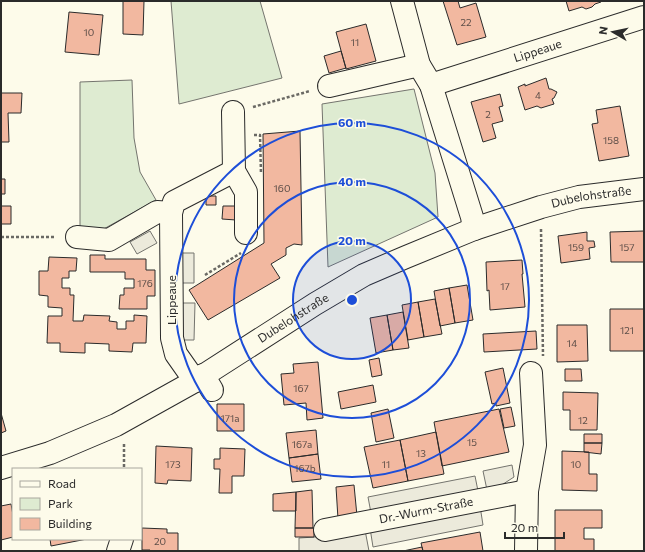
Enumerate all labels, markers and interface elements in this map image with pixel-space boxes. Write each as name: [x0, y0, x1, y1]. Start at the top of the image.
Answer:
north arrow: [593, 12, 633, 52]
house number: 22: [460, 16, 472, 28]
text: N: [596, 25, 610, 35]
house number: 10: [84, 26, 94, 38]
house number: 11: [351, 36, 359, 48]
street label: Lippeaue: [512, 36, 563, 64]
house number: 4: [535, 89, 541, 101]
house number: 2: [485, 108, 491, 120]
text: 60 m: [338, 115, 366, 129]
house number: 158: [603, 134, 619, 146]
text: 40 m: [338, 174, 366, 188]
house number: 160: [274, 182, 290, 194]
street label: Dubelohstraße: [549, 183, 632, 210]
text: 20 m: [338, 233, 366, 247]
house number: 159: [568, 241, 584, 253]
house number: 157: [619, 241, 635, 253]
street label: Lippeaue: [164, 275, 178, 325]
house number: 176: [137, 277, 153, 289]
house number: 17: [500, 280, 510, 292]
street label: Dubelohstraße: [255, 290, 331, 345]
centre of rings: [345, 293, 359, 307]
house number: 121: [620, 324, 634, 336]
house number: 14: [567, 337, 577, 349]
house number: 167: [293, 382, 309, 394]
house number: 171a: [220, 412, 240, 424]
house number: 12: [578, 414, 588, 426]
house number: 15: [467, 436, 477, 448]
house number: 167a: [292, 438, 312, 450]
house number: 13: [416, 447, 426, 459]
house number: 173: [165, 458, 181, 470]
house number: 11: [382, 458, 390, 470]
house number: 10: [571, 458, 581, 470]
house number: 167b: [294, 462, 316, 474]
legend: [12, 468, 142, 540]
text: Road: [48, 476, 76, 490]
street label: Dr.-Wurm-Straße: [378, 494, 474, 525]
text: Park: [48, 496, 74, 510]
scale bar: [505, 514, 564, 540]
text: Building: [48, 516, 92, 530]
text: 20 m: [511, 520, 538, 534]
house number: 20: [154, 535, 166, 547]

